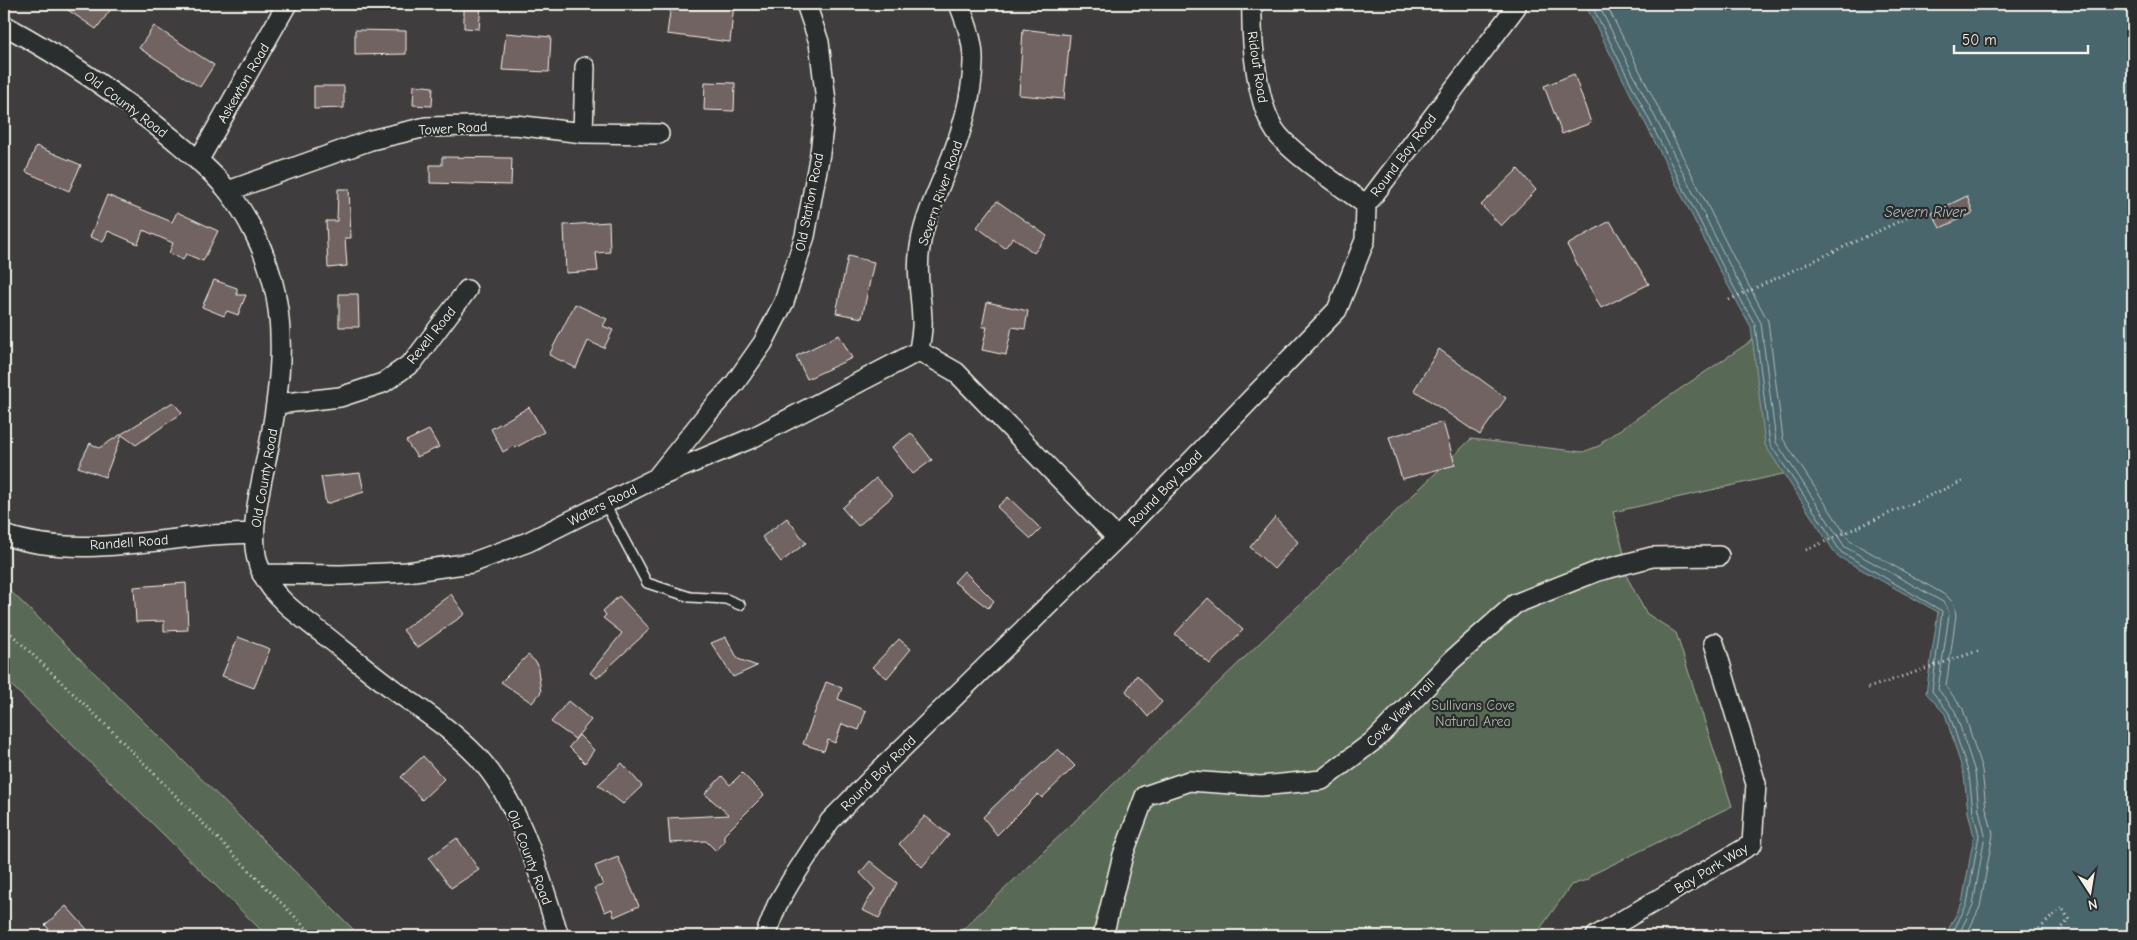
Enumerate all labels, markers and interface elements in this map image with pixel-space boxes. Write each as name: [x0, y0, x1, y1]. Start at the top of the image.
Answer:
scale bar: [1954, 22, 2088, 54]
street label: Ridout Road: [1243, 30, 1272, 104]
text: 50 m: [1962, 31, 1997, 49]
street label: Askewton Road: [214, 40, 273, 126]
street label: Old County Road: [81, 67, 171, 141]
street label: Round Bay Road: [1367, 110, 1440, 200]
street label: Tower Road: [418, 118, 488, 139]
street label: Severn River Road: [915, 138, 966, 248]
street label: Old Station Road: [792, 151, 827, 253]
water label: Severn River: [1885, 203, 1967, 221]
street label: Revell Road: [403, 303, 460, 367]
street label: Old County Road: [247, 427, 282, 529]
street label: Round Bay Road: [1125, 447, 1206, 530]
street label: Waters Road: [565, 481, 640, 530]
street label: Randell Road: [89, 531, 169, 554]
street label: Cove View Trail: [1363, 675, 1438, 750]
park label: Sullivans Cove Natural Area: [1431, 697, 1515, 730]
street label: Round Bay Road: [837, 732, 920, 815]
street label: Old County Road: [504, 807, 555, 907]
street label: Bay Park Way: [1671, 839, 1752, 897]
north arrow: [2064, 868, 2114, 918]
text: N: [2086, 895, 2099, 913]

